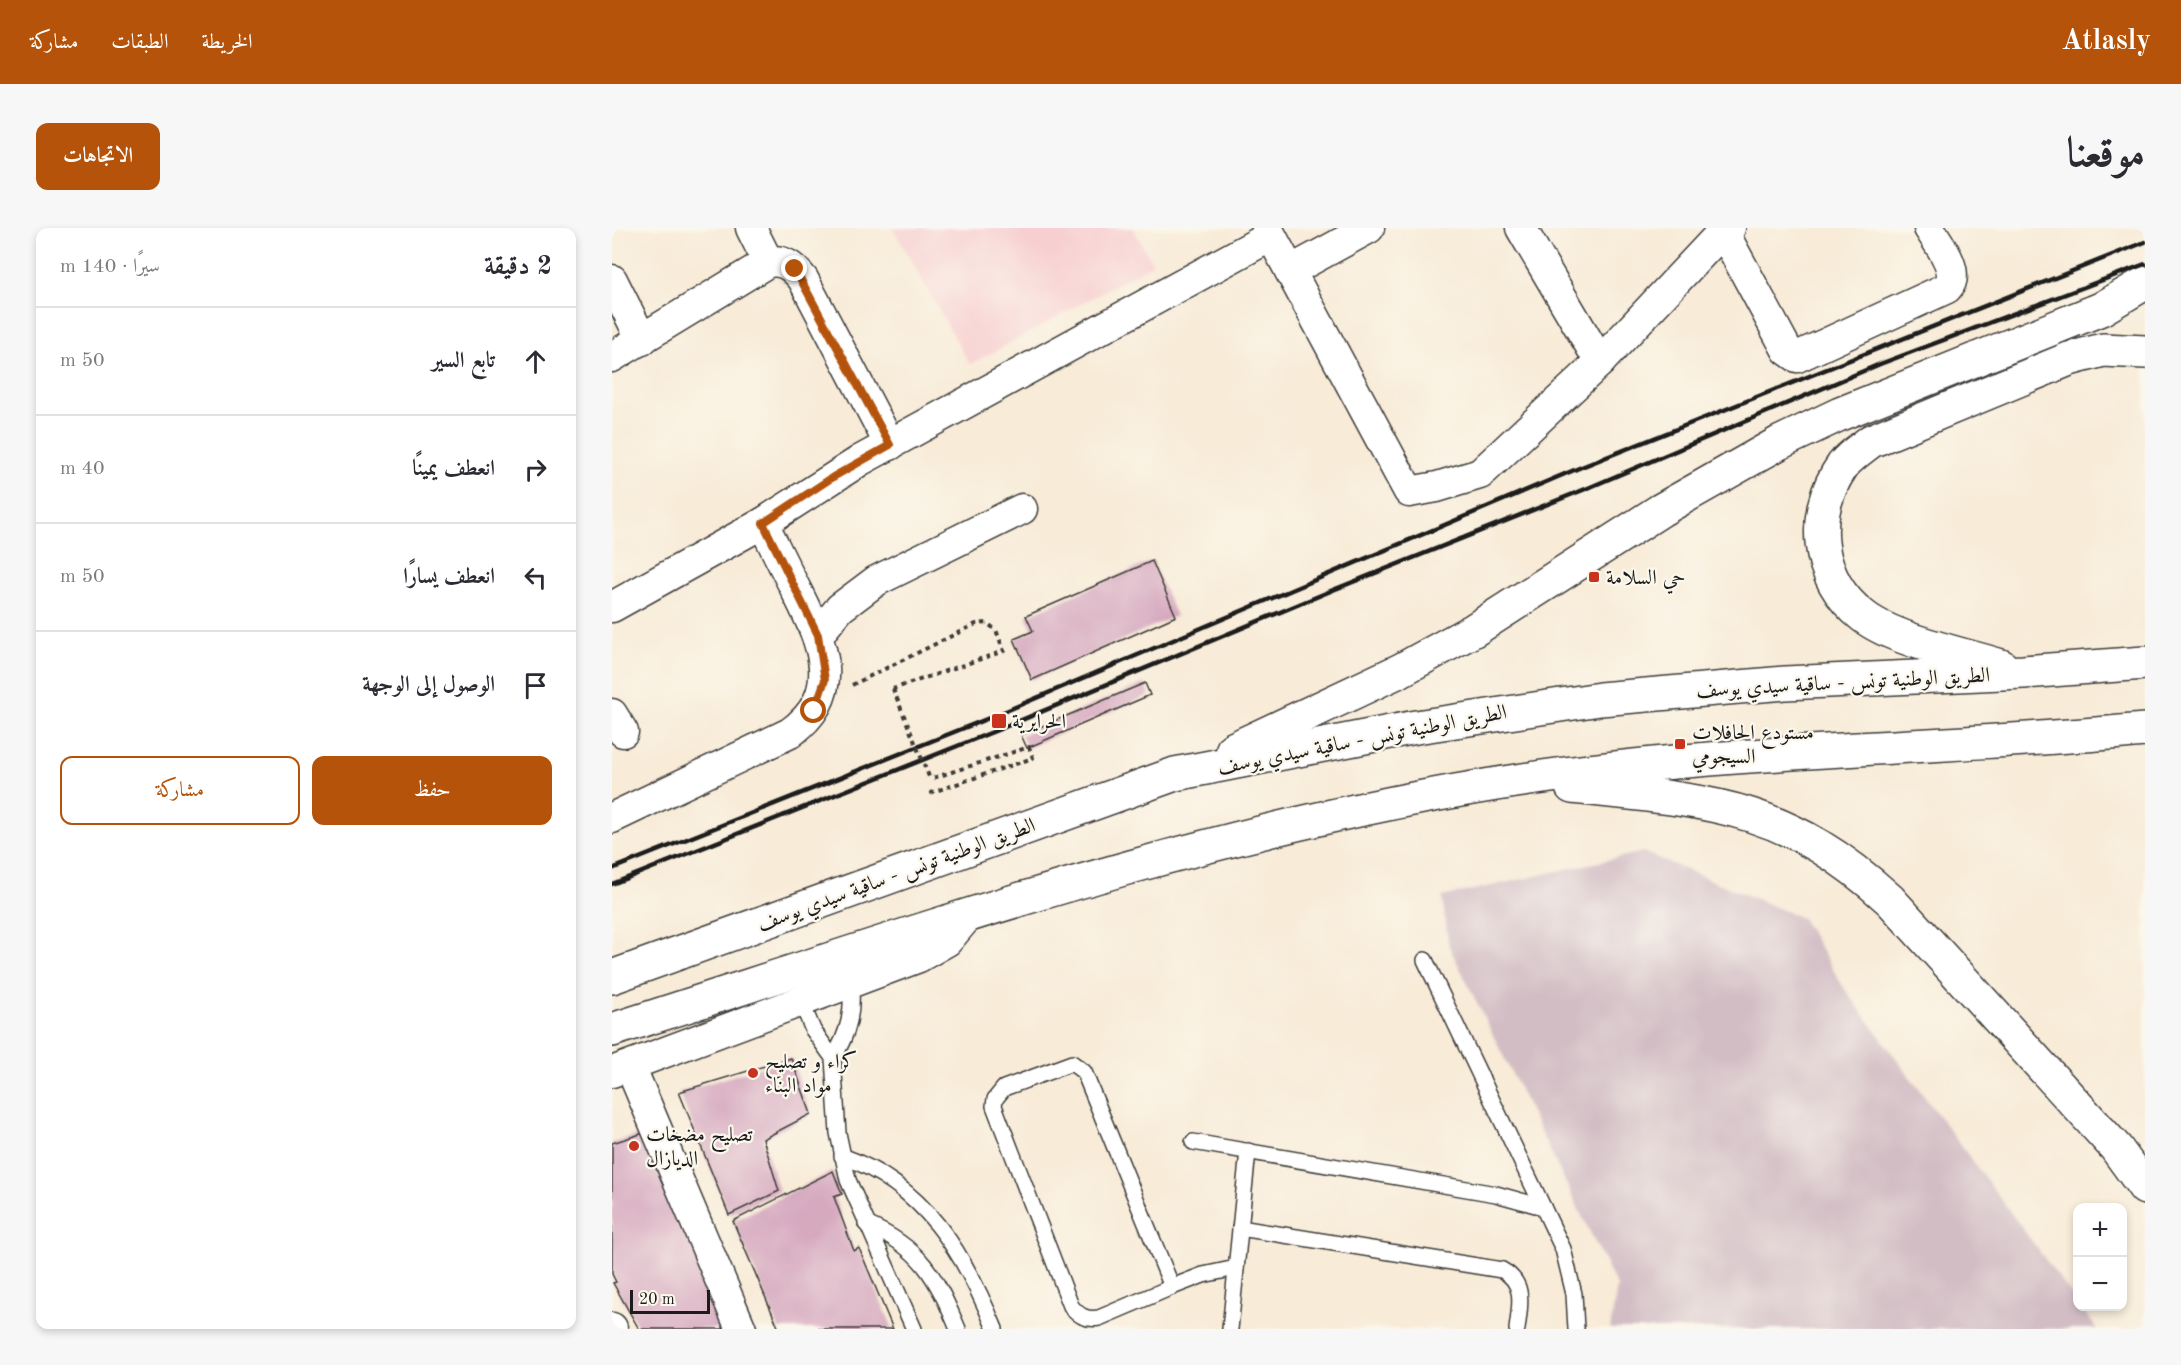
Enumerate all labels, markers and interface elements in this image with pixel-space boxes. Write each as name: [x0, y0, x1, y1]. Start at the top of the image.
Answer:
text: Atlasly: [2062, 28, 2151, 56]
text: مشاركة: [30, 32, 78, 53]
text: الطبقات: [111, 32, 168, 53]
text: الخريطة: [201, 32, 253, 53]
button: الاتجاهات: [36, 123, 160, 190]
text: موقعنا: [2067, 134, 2145, 176]
text: 2 دقيقة: [484, 254, 552, 280]
route end: [781, 255, 807, 281]
text: سيرًا · 140 m: [60, 257, 160, 277]
icon: ahead: [519, 345, 552, 378]
text: تابع السير: [431, 350, 495, 372]
text: 50 m: [60, 351, 105, 371]
icon: right: [519, 453, 552, 486]
text: انعطف يمينًا: [412, 458, 495, 480]
text: 40 m: [60, 459, 105, 479]
icon: left: [519, 561, 552, 594]
text: انعطف يسارًا: [403, 566, 495, 588]
text: 50 m: [60, 567, 105, 587]
place label: حي السلامة: [1606, 568, 1686, 594]
marker: حي السلامة: [1587, 570, 1601, 584]
street label: الطريق الوطنية تونس - ساقية سيدي يوسف: [1696, 665, 1991, 706]
icon: arrive: [519, 669, 552, 702]
text: الوصول إلى الوجهة: [362, 674, 495, 696]
route start: [800, 697, 826, 723]
street label: الطريق الوطنية تونس - ساقية سيدي يوسف: [1216, 702, 1509, 783]
marker: الحرايرية: [990, 712, 1008, 730]
place label: الحرايرية: [1012, 712, 1066, 734]
place label: مستودع الحافلات السيجومي: [1692, 723, 1814, 773]
marker: مستودع الحافلات السيجومي: [1673, 737, 1687, 751]
button: مشاركة: [60, 756, 300, 825]
button: حفظ: [312, 756, 552, 825]
street label: الطريق الوطنية تونس - ساقية سيدي يوسف: [755, 815, 1040, 939]
place label: كراء و تصليح مواد البناء: [765, 1050, 857, 1098]
marker: كراء و تصليح مواد البناء: [746, 1066, 760, 1080]
place label: تصليح مضخات الديازال: [646, 1125, 754, 1171]
marker: تصليح مضخات الديازال: [627, 1139, 641, 1153]
map controls: [2073, 1203, 2127, 1311]
button: +: [2073, 1203, 2127, 1257]
button: −: [2073, 1257, 2127, 1311]
scale bar: [630, 1287, 710, 1314]
text: 20 m: [639, 1292, 675, 1308]

